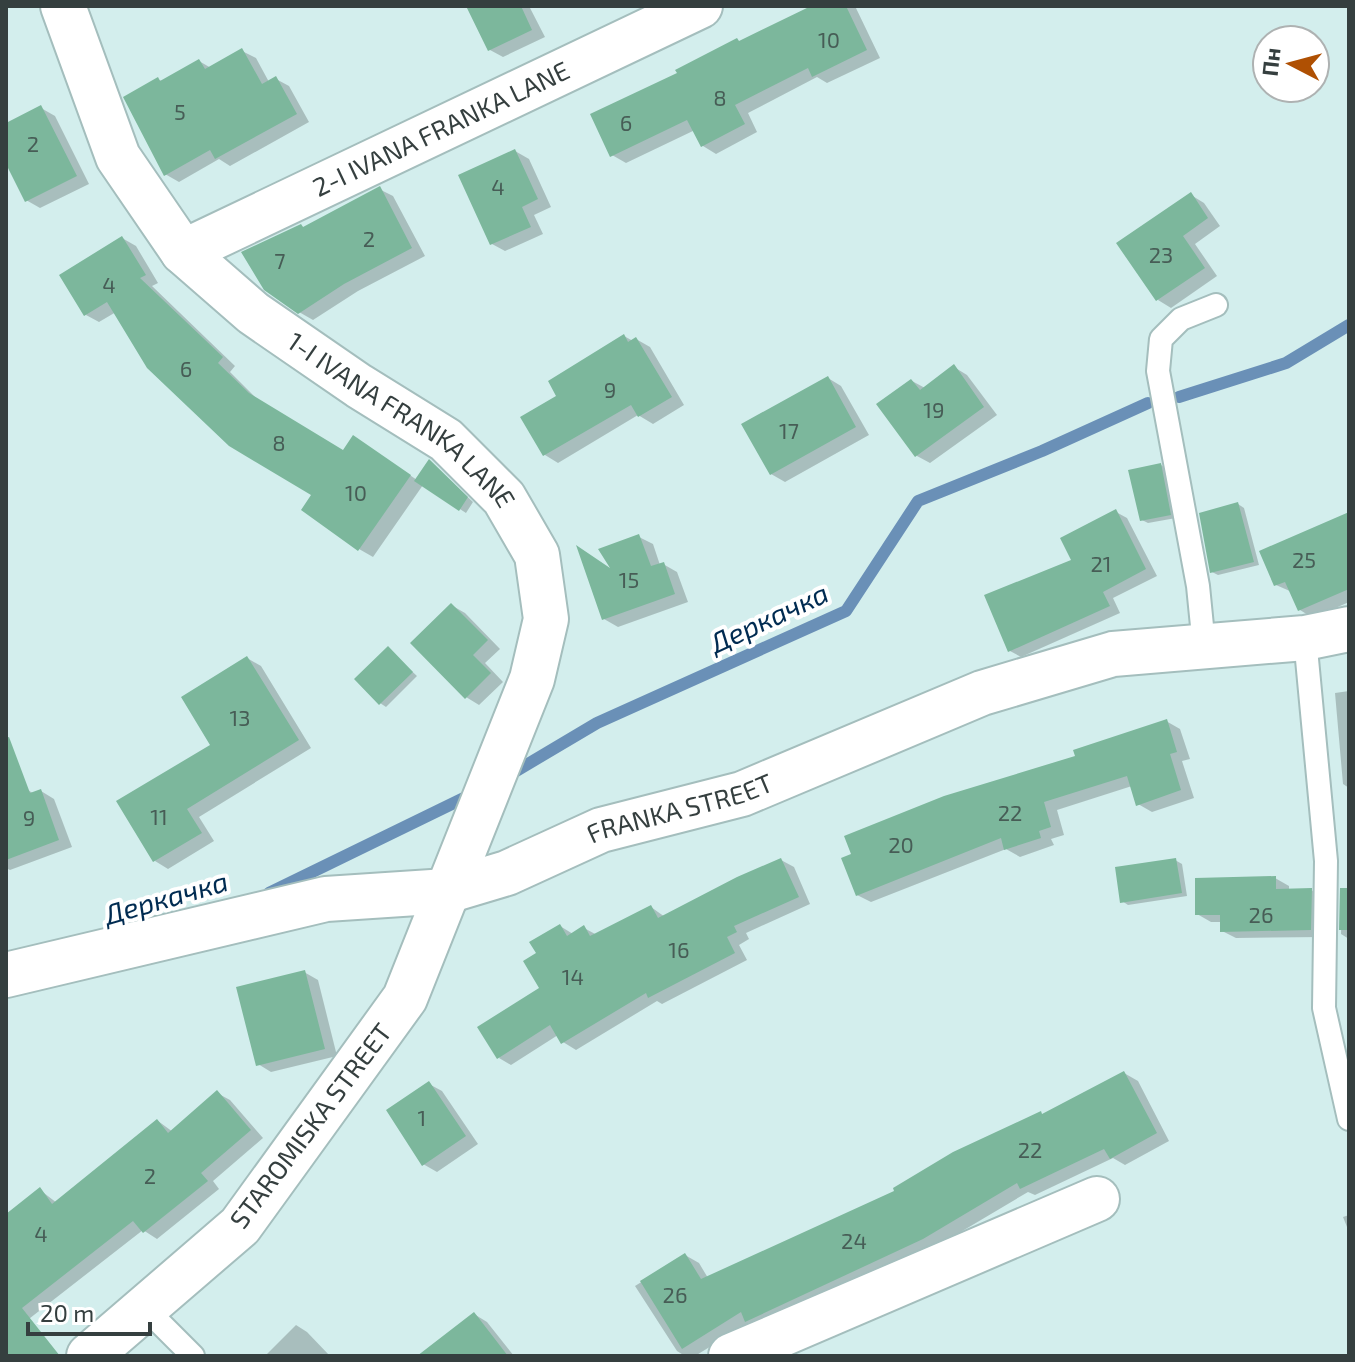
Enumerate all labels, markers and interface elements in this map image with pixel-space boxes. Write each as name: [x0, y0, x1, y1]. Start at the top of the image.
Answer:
north arrow: [1251, 24, 1331, 104]
house number: 10: [818, 26, 840, 52]
text: Пн: [1256, 46, 1285, 77]
street label: 2-I IVANA FRANKA LANE: [307, 54, 574, 202]
house number: 8: [713, 84, 727, 110]
house number: 5: [174, 98, 186, 124]
house number: 6: [620, 109, 632, 135]
house number: 2: [27, 130, 39, 156]
house number: 4: [491, 173, 505, 199]
house number: 2: [363, 225, 375, 251]
house number: 23: [1149, 241, 1173, 267]
house number: 7: [274, 247, 286, 273]
house number: 4: [102, 271, 116, 297]
street label: 1-I IVANA FRANKA LANE: [282, 325, 523, 512]
house number: 6: [180, 355, 192, 381]
house number: 9: [604, 376, 616, 402]
house number: 19: [923, 396, 945, 422]
house number: 17: [779, 417, 799, 443]
house number: 8: [272, 429, 286, 455]
house number: 10: [345, 479, 367, 505]
house number: 25: [1292, 546, 1316, 572]
house number: 21: [1090, 550, 1112, 576]
house number: 15: [619, 566, 639, 592]
water label: Деркачка: [702, 575, 833, 660]
house number: 13: [230, 704, 251, 730]
street label: FRANKA STREET: [581, 766, 777, 849]
house number: 22: [998, 799, 1022, 825]
house number: 11: [150, 803, 168, 829]
house number: 9: [23, 804, 35, 830]
house number: 20: [888, 831, 914, 857]
water label: Деркачка: [98, 863, 232, 931]
house number: 26: [1249, 901, 1273, 927]
house number: 16: [668, 936, 690, 962]
house number: 14: [562, 963, 584, 989]
street label: STAROMISKA STREET: [223, 1016, 397, 1234]
house number: 1: [418, 1104, 426, 1130]
house number: 22: [1018, 1136, 1042, 1162]
house number: 2: [144, 1162, 156, 1188]
house number: 4: [34, 1220, 48, 1246]
house number: 24: [841, 1227, 867, 1253]
house number: 26: [663, 1281, 687, 1307]
scale bar: [28, 1286, 150, 1336]
text: 20 m: [40, 1298, 94, 1327]

